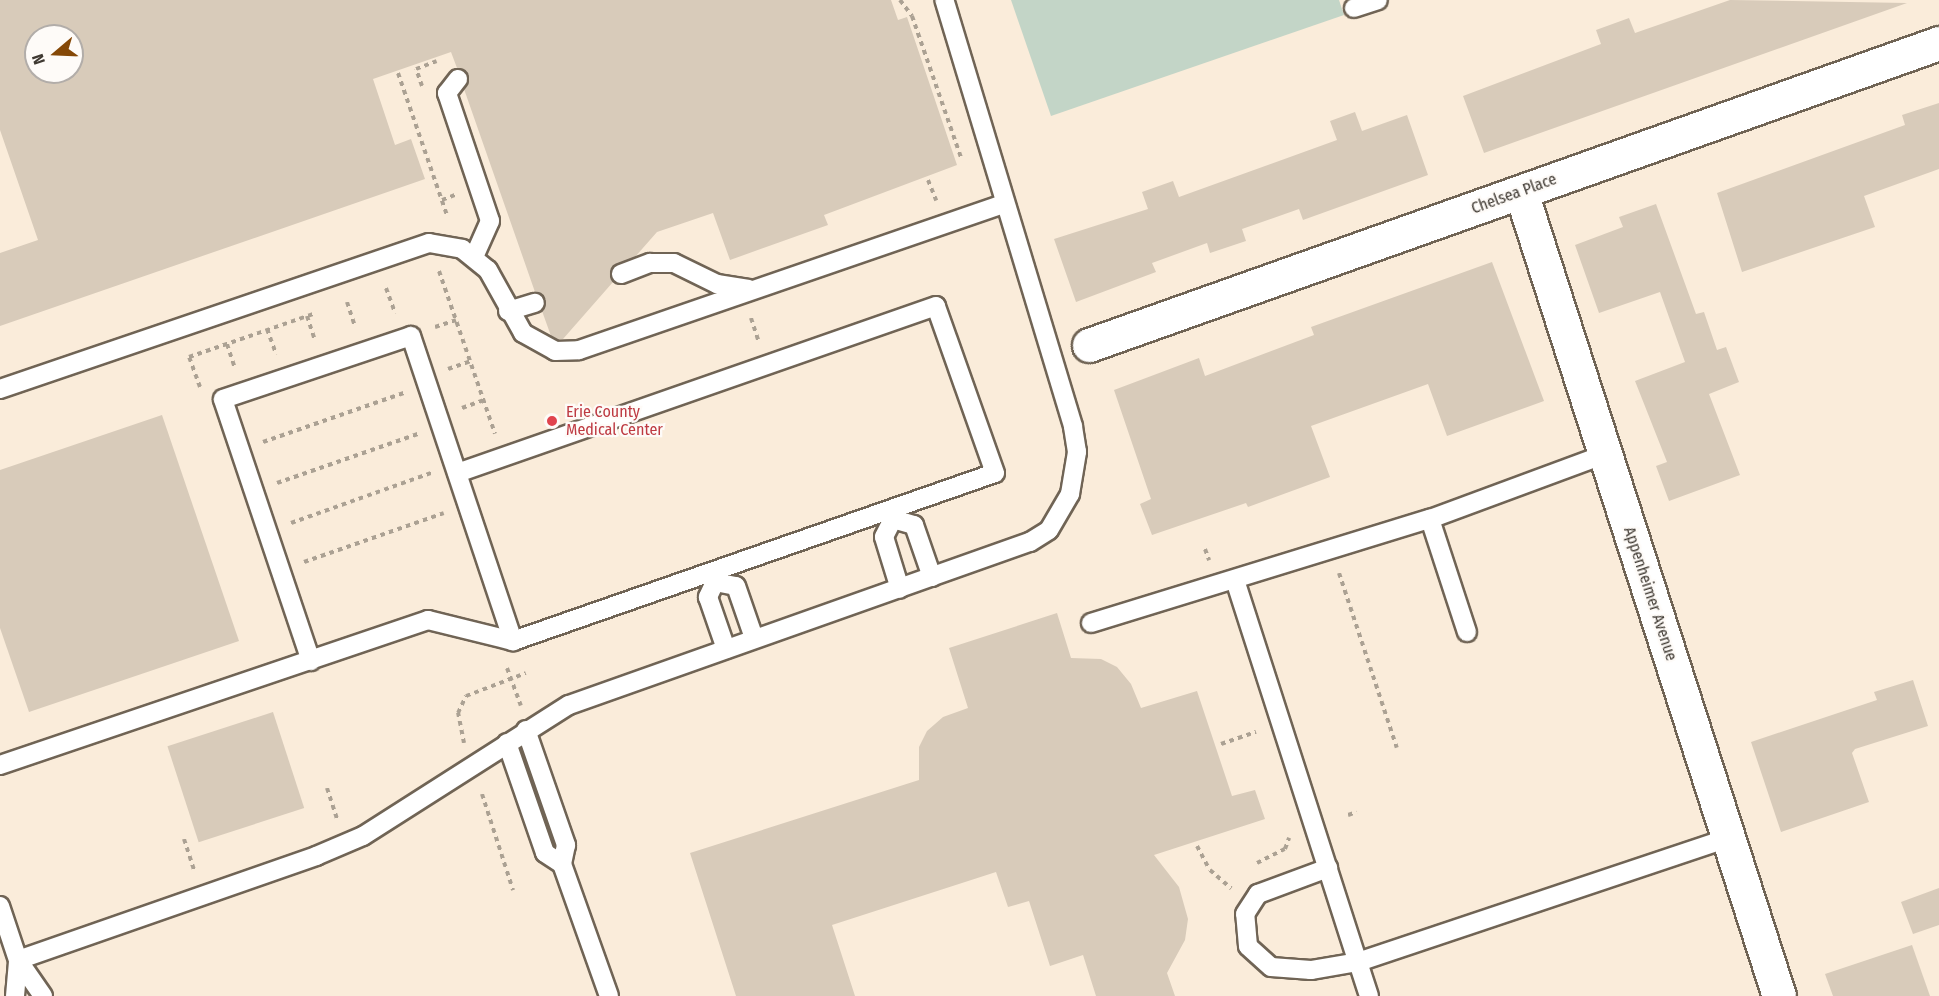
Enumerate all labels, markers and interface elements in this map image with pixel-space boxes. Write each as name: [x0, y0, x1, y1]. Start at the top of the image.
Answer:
north arrow: [24, 24, 84, 84]
text: N: [28, 52, 49, 67]
street label: Chelsea Place: [1469, 170, 1559, 218]
place label: Erie County Medical Center: [566, 402, 663, 440]
marker: Erie County Medical Center: [543, 412, 561, 430]
street label: Appenheimer Avenue: [1619, 525, 1681, 663]

